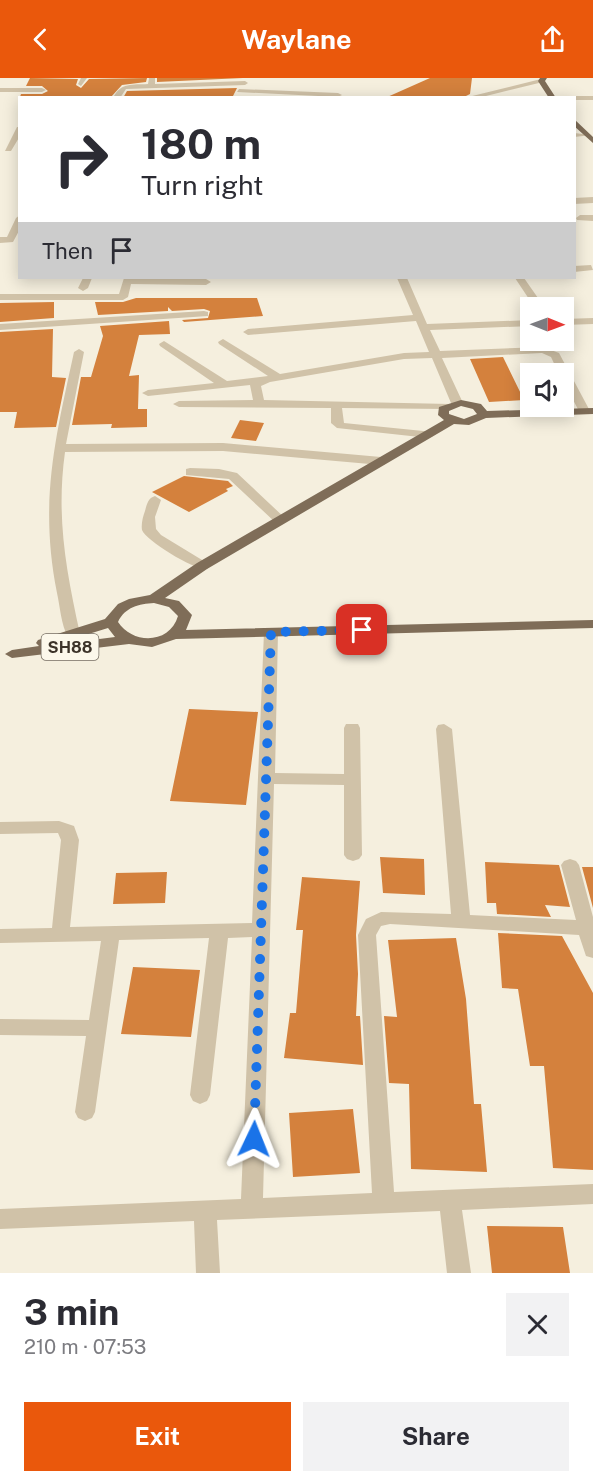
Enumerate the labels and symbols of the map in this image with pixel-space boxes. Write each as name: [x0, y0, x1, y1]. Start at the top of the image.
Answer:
north arrow: [520, 297, 574, 351]
pin: [336, 604, 387, 655]
road number: SH88: [42, 634, 98, 660]
position arrow: [222, 1107, 286, 1171]

